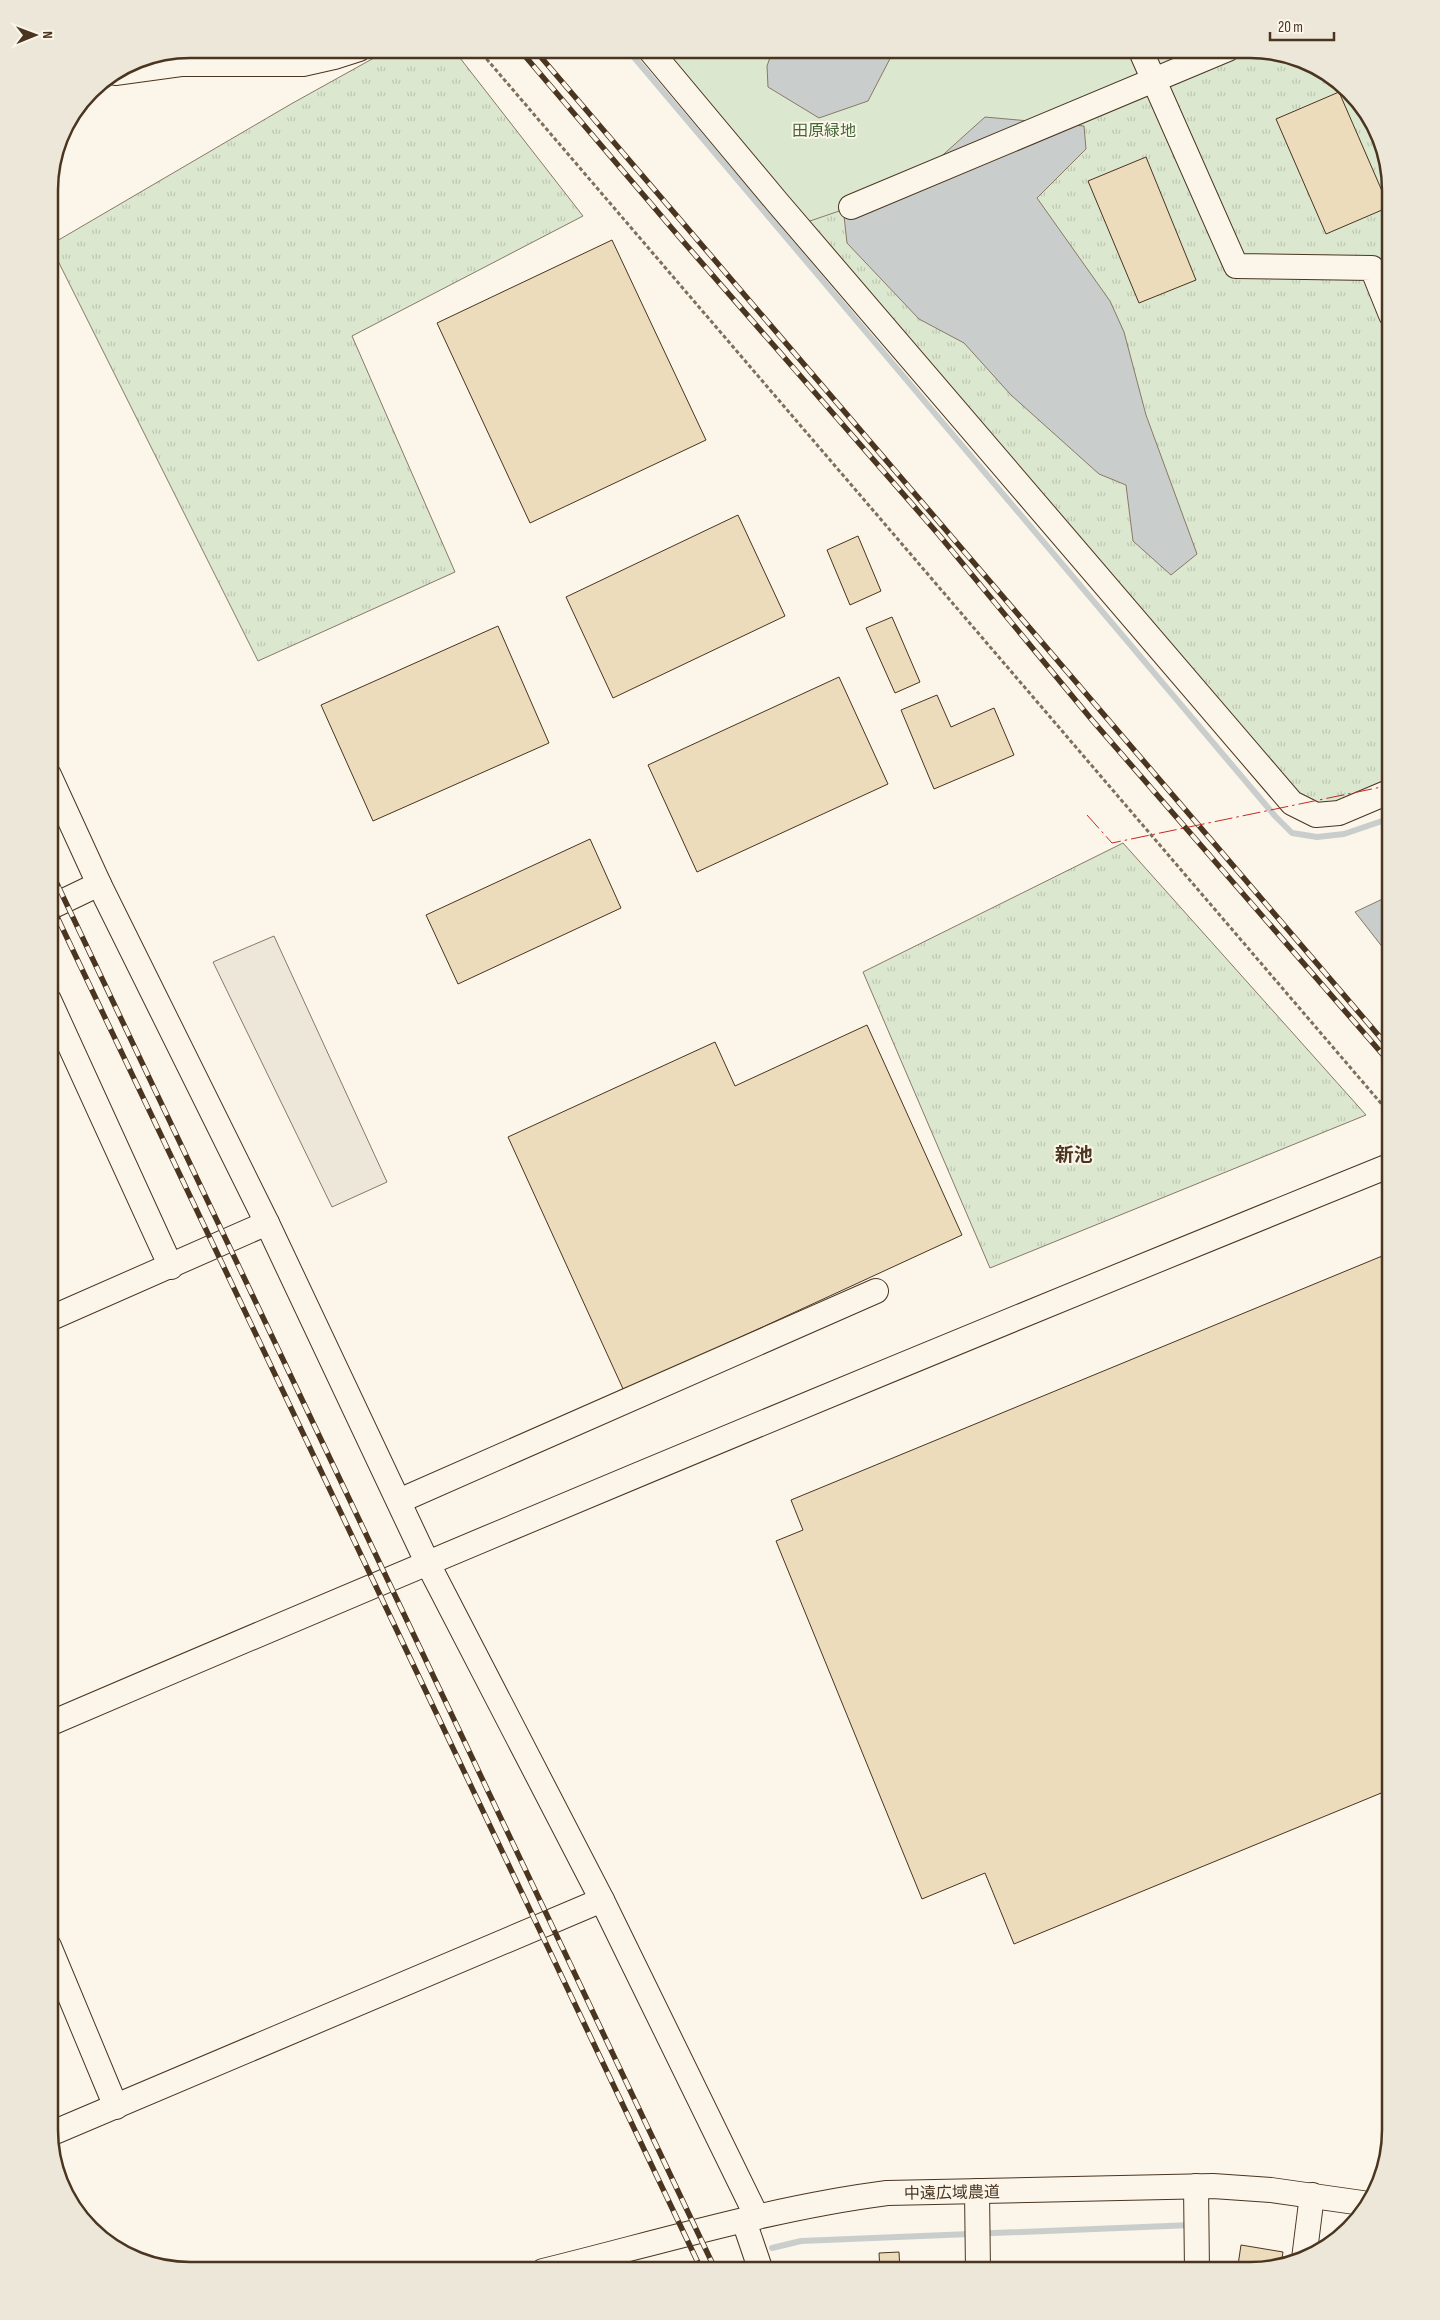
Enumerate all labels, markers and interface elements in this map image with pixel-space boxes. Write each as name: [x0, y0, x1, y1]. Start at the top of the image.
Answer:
north arrow: [10, 10, 60, 60]
scale bar: [1270, 10, 1334, 42]
text: 20 m: [1278, 18, 1303, 37]
text: N: [39, 31, 56, 39]
park label: 田原緑地: [792, 122, 856, 141]
district label: 新池: [1055, 1144, 1093, 1167]
street label: 中遠広域農道: [904, 2183, 1000, 2204]

